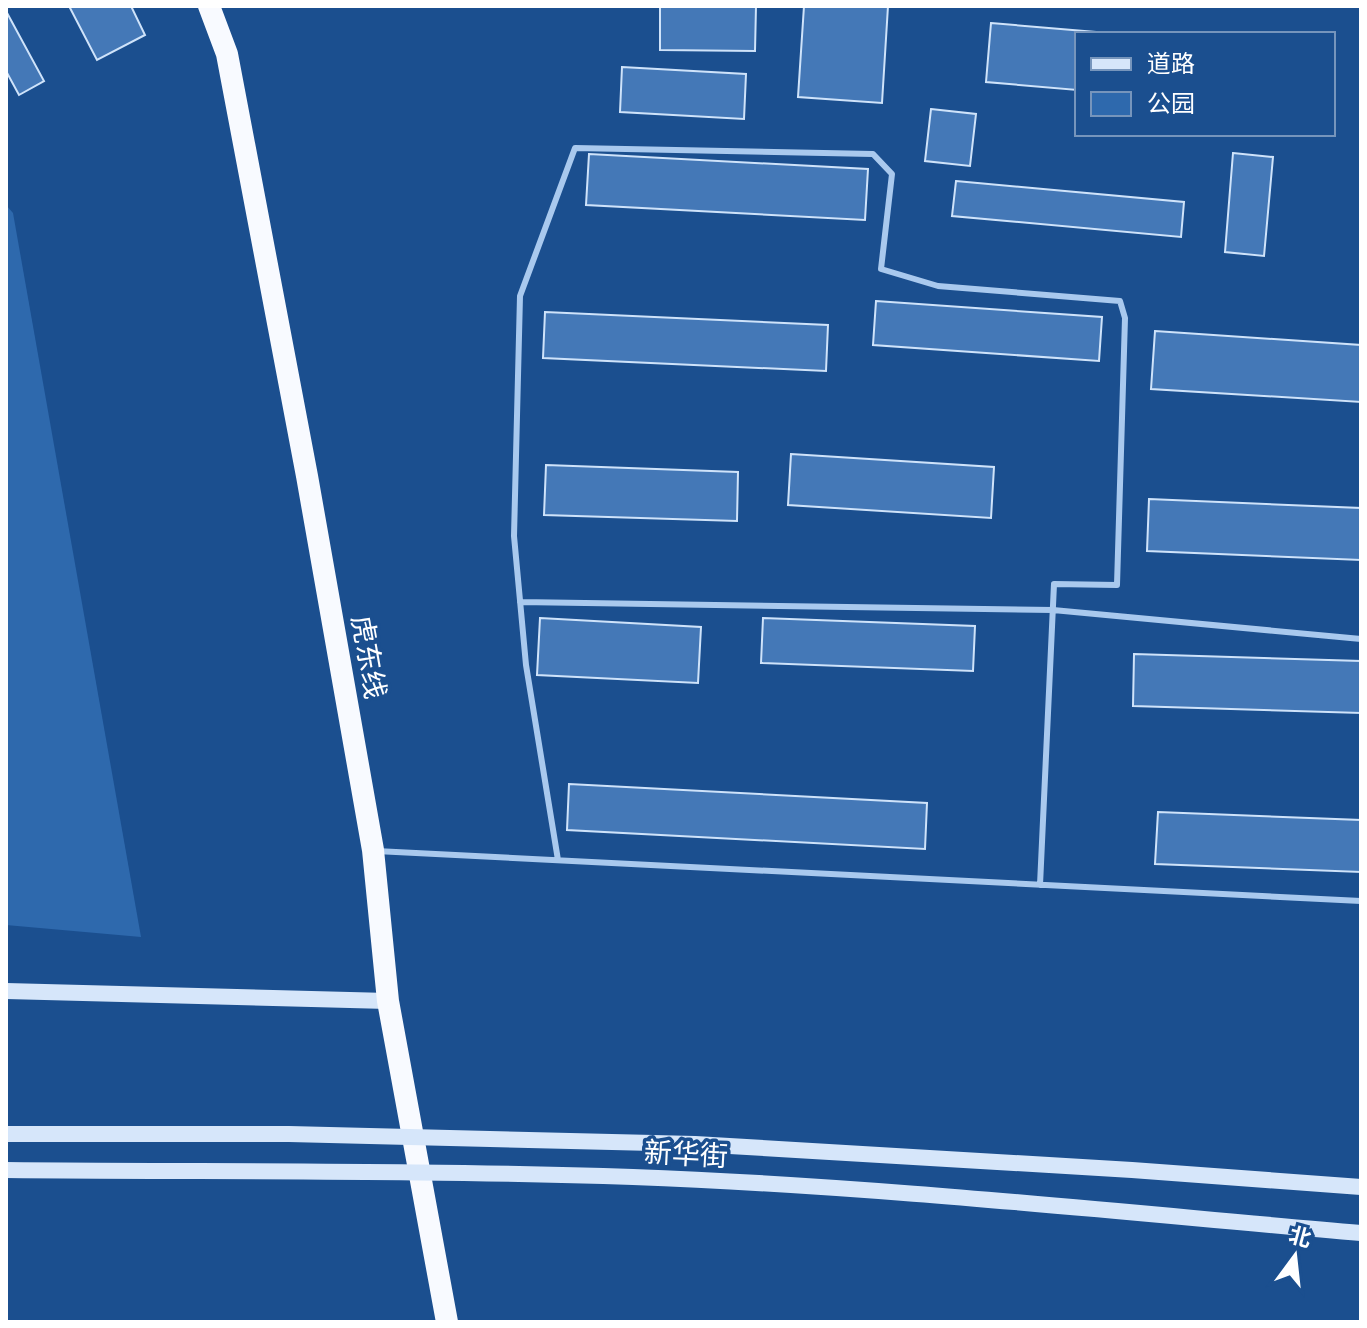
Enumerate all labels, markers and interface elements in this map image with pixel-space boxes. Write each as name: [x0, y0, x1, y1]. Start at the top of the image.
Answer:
legend: [1075, 32, 1335, 136]
text: 道路: [1147, 50, 1195, 77]
text: 公园: [1147, 90, 1195, 117]
street label: 虎东线: [346, 613, 391, 701]
street label: 新华街: [643, 1137, 729, 1172]
north arrow: [1255, 1216, 1335, 1296]
text: 北: [1286, 1222, 1314, 1252]

